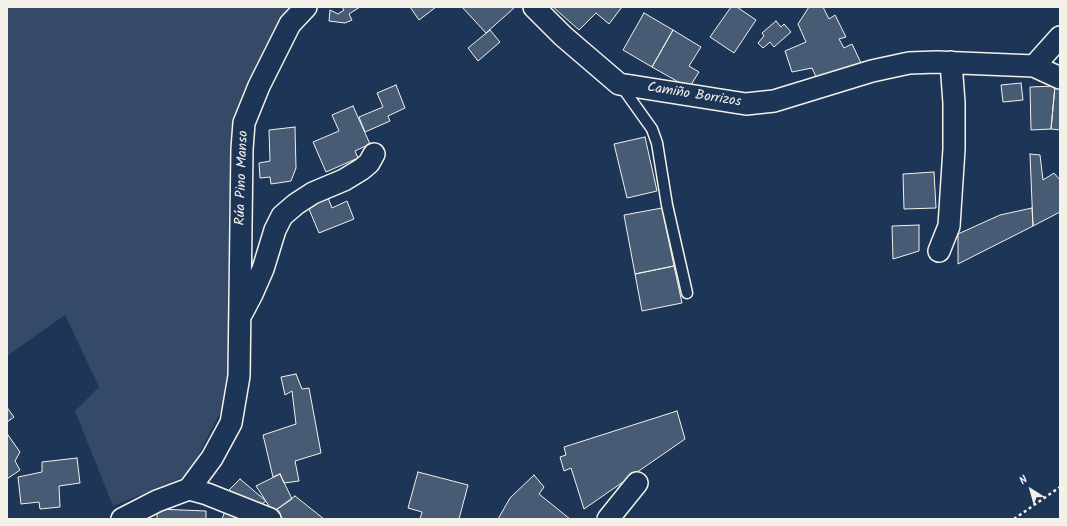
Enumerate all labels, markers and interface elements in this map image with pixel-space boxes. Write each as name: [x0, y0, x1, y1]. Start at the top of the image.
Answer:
street label: Camiño Borrizos: [646, 80, 742, 112]
street label: Rúa Pino Manso: [233, 130, 253, 226]
north arrow: [1011, 470, 1051, 510]
text: N: [1016, 471, 1032, 490]

